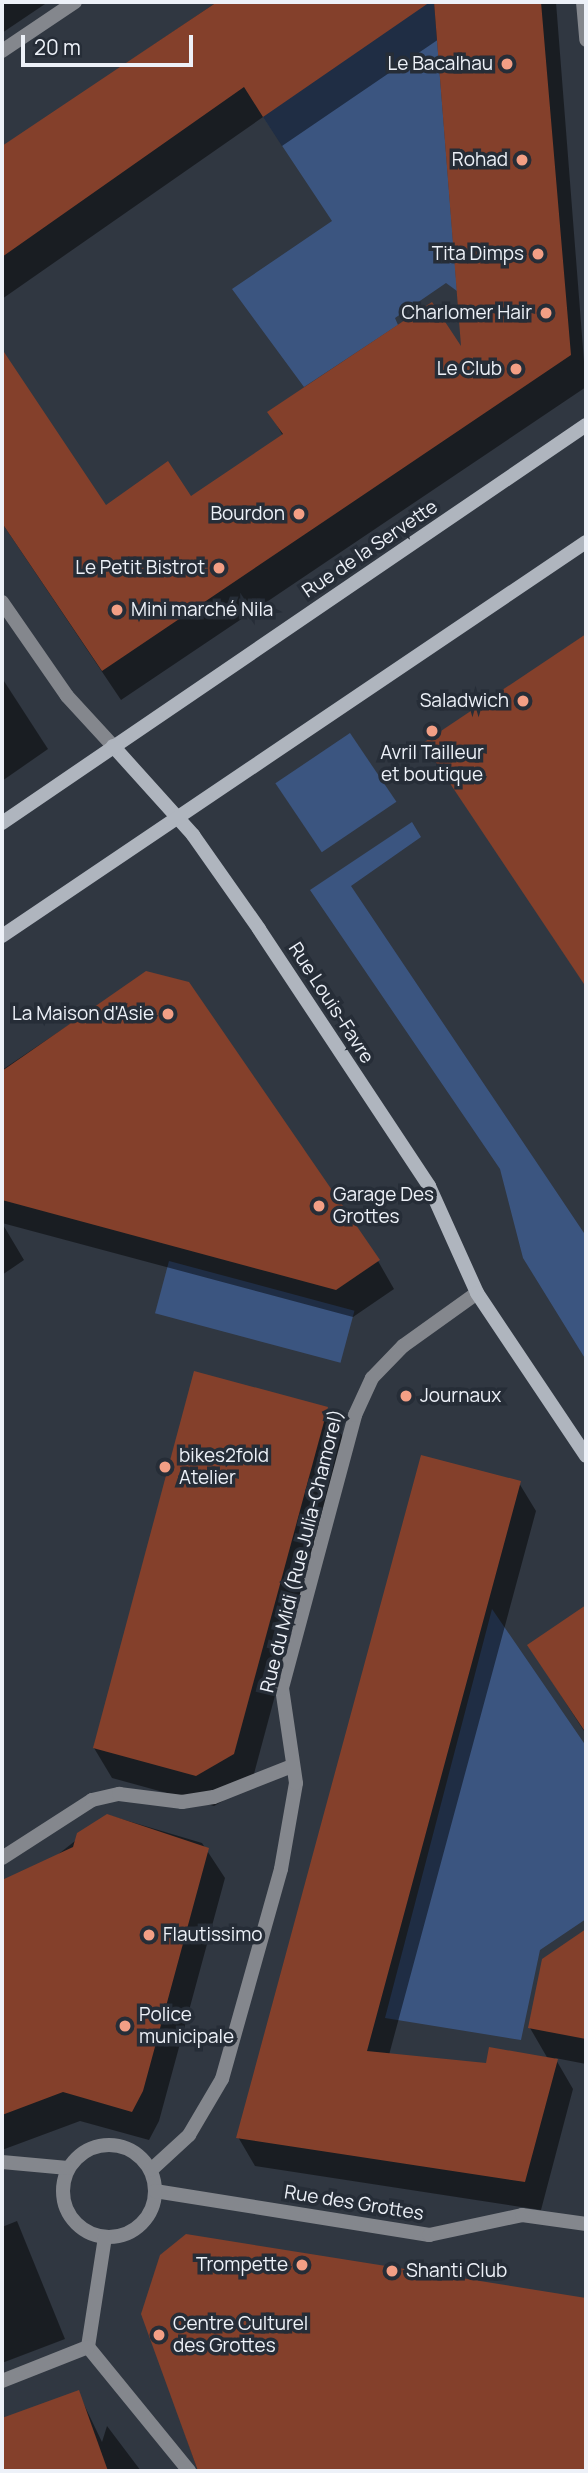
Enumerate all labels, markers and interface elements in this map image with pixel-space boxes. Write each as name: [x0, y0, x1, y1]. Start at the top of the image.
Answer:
scale bar: [24, 21, 196, 65]
text: 20 m: [34, 33, 81, 61]
place label: Le Bacalhau: [388, 53, 493, 75]
marker: Le Bacalhau: [499, 56, 515, 72]
place label: Rohad: [452, 149, 508, 171]
marker: Rohad: [514, 152, 530, 168]
place label: Tita Dimps: [432, 243, 524, 265]
marker: Tita Dimps: [530, 246, 546, 262]
place label: Charlomer Hair: [401, 302, 532, 324]
marker: Charlomer Hair: [538, 305, 554, 321]
place label: Le Club: [437, 358, 502, 380]
marker: Le Club: [508, 361, 524, 377]
street label: Rue de la Servette: [298, 495, 442, 603]
place label: Bourdon: [210, 503, 285, 525]
marker: Bourdon: [291, 506, 307, 522]
place label: Le Petit Bistrot: [75, 557, 205, 579]
marker: Le Petit Bistrot: [211, 560, 227, 576]
place label: Mini marché Nila: [131, 599, 273, 621]
marker: Mini marché Nila: [109, 602, 125, 618]
place label: Saladwich: [420, 690, 509, 712]
marker: Saladwich: [515, 693, 531, 709]
marker: Avril Tailleur et boutique: [424, 723, 440, 739]
place label: Avril Tailleur et boutique: [380, 742, 484, 786]
street label: Rue Louis-Favre: [283, 938, 379, 1068]
place label: La Maison d'Asie: [12, 1003, 154, 1025]
marker: La Maison d'Asie: [160, 1006, 176, 1022]
place label: Garage Des Grottes: [333, 1184, 434, 1228]
marker: Garage Des Grottes: [311, 1198, 327, 1214]
place label: Journaux: [420, 1385, 501, 1407]
marker: Journaux: [398, 1388, 414, 1404]
street label: Rue du Midi (Rue Julia-Chamorel): [256, 1407, 348, 1695]
place label: bikes2fold Atelier: [179, 1445, 269, 1489]
marker: bikes2fold Atelier: [157, 1459, 173, 1475]
place label: Flautissimo: [163, 1924, 263, 1946]
marker: Flautissimo: [141, 1927, 157, 1943]
place label: Police municipale: [139, 2004, 234, 2048]
marker: Police municipale: [117, 2018, 133, 2034]
street label: Rue des Grottes: [283, 2181, 425, 2225]
place label: Trompette: [196, 2254, 288, 2276]
marker: Trompette: [294, 2257, 310, 2273]
place label: Shanti Club: [406, 2260, 507, 2282]
marker: Shanti Club: [384, 2263, 400, 2279]
place label: Centre Culturel des Grottes: [173, 2313, 308, 2357]
marker: Centre Culturel des Grottes: [151, 2327, 167, 2343]

